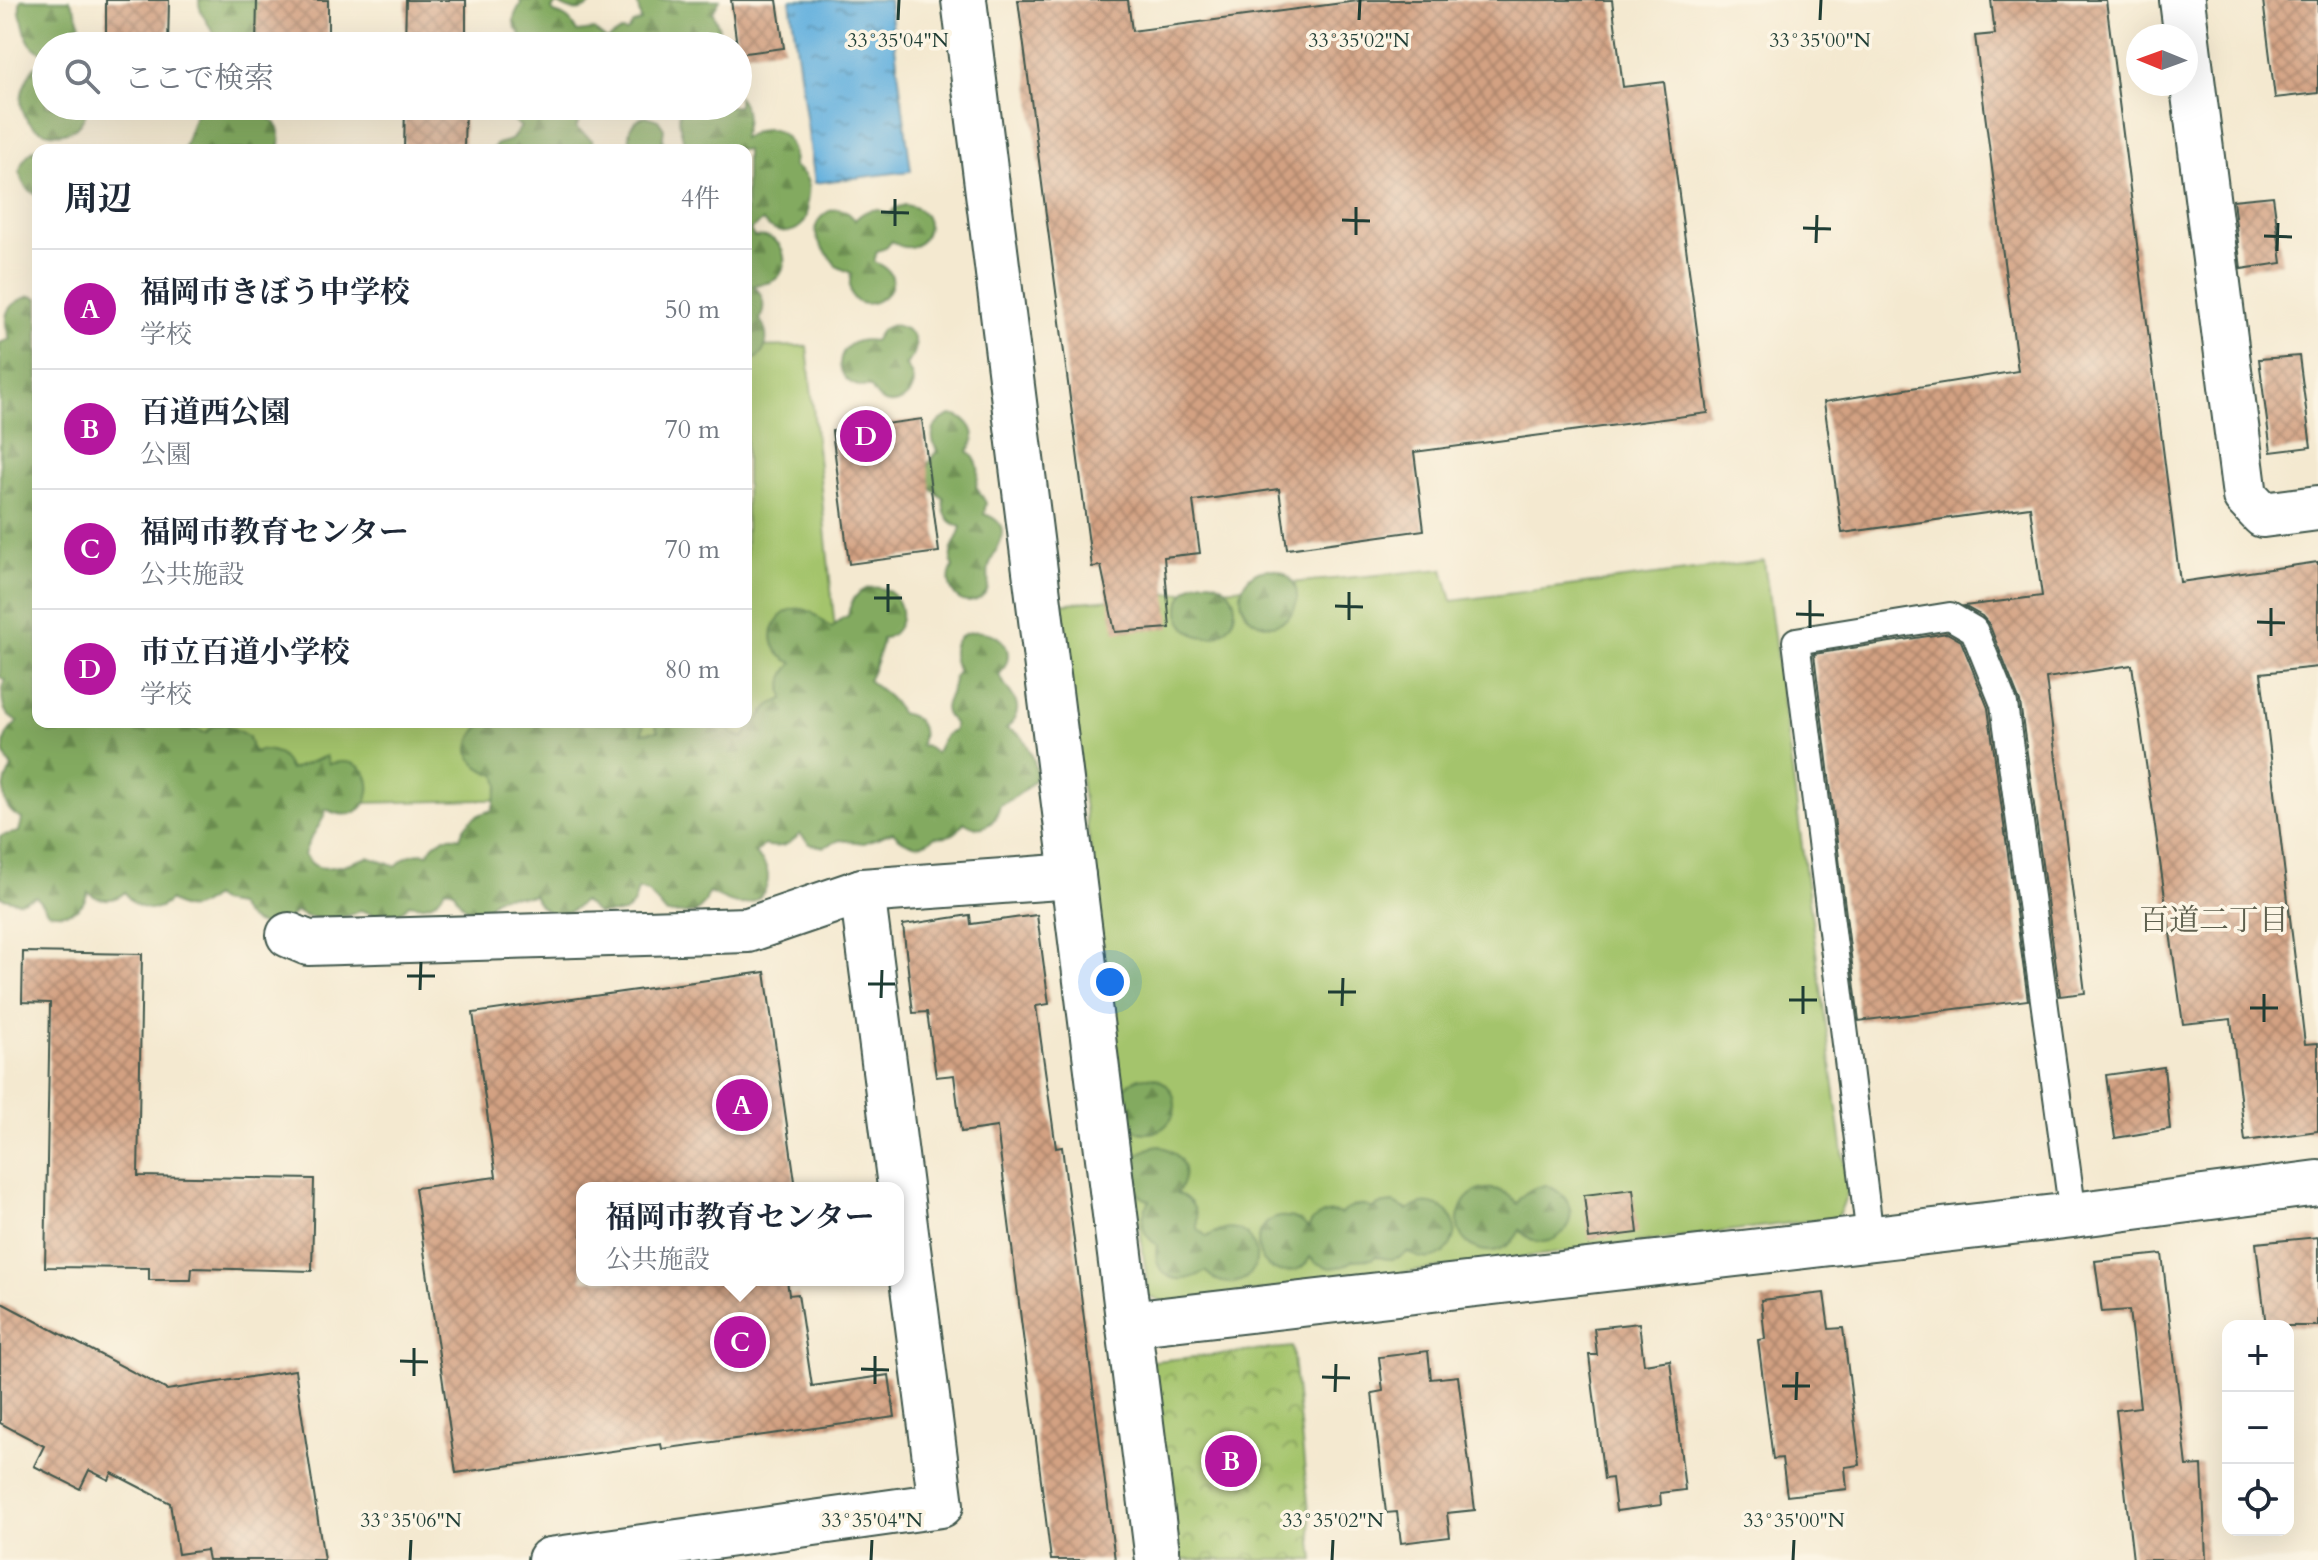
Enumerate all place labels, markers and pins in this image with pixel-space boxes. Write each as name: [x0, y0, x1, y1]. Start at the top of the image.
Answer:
pin: D: [840, 406, 892, 466]
pin: A: [716, 1075, 768, 1135]
pin: C: [714, 1312, 766, 1372]
pin: B: [1205, 1431, 1257, 1491]

